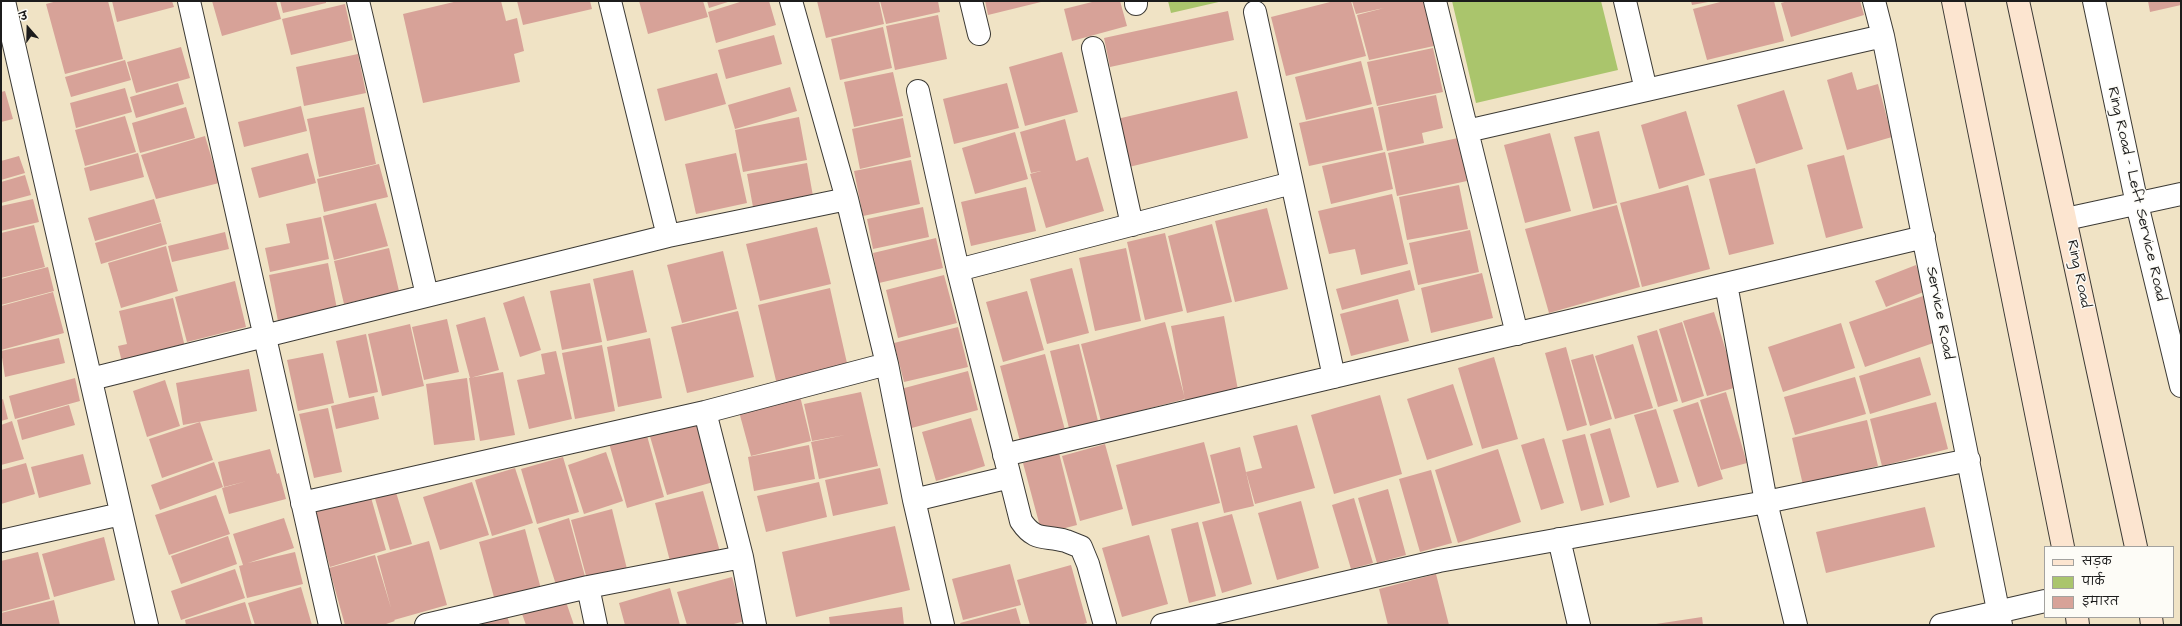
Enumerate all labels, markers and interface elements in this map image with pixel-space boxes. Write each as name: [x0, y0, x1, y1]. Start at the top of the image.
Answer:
north arrow: [8, 8, 48, 48]
text: उ: [18, 8, 30, 25]
street label: Ring Road - Left Service Road: [2103, 85, 2169, 303]
street label: Ring Road: [2062, 239, 2094, 309]
street label: Service Road: [1921, 265, 1957, 361]
legend: [2044, 546, 2174, 618]
text: सड़क: [2082, 553, 2112, 570]
text: पार्क: [2082, 573, 2105, 590]
text: इमारत: [2082, 593, 2119, 610]

